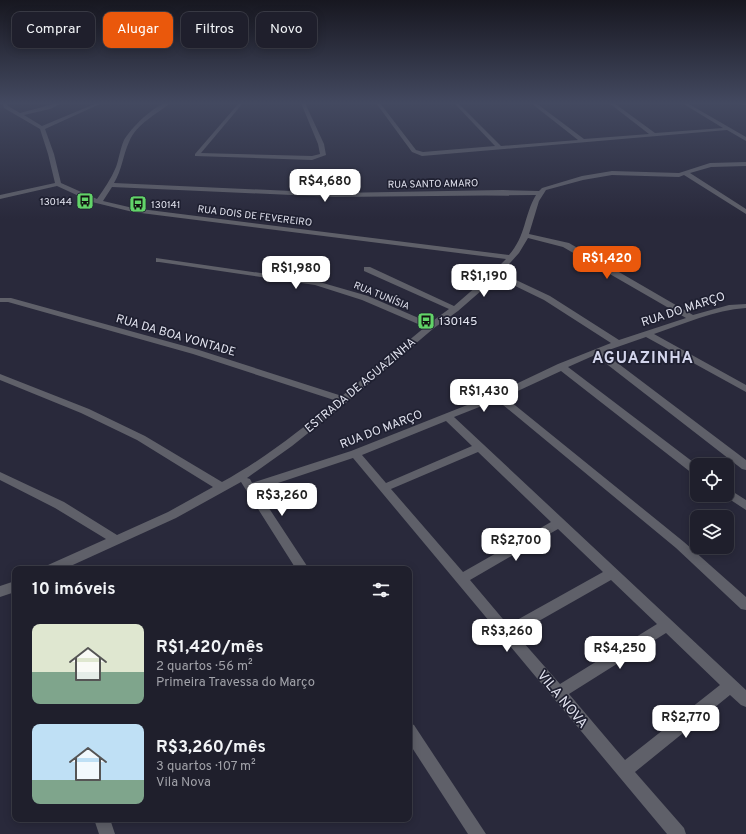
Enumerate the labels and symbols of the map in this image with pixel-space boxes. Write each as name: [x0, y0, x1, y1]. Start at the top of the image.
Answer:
pin: R$4,680: [288, 169, 362, 203]
street label: RUA SANTO AMARO: [388, 177, 478, 192]
bus stop icon: 130144: [75, 191, 95, 211]
bus stop icon: 130141: [128, 194, 148, 214]
place label: 130144: [40, 196, 72, 209]
place label: 130141: [151, 199, 181, 212]
street label: RUA DOIS DE FEVEREIRO: [197, 203, 313, 230]
pin: R$1,420: [570, 246, 644, 280]
pin: R$1,980: [259, 256, 333, 290]
pin: R$1,190: [447, 264, 521, 298]
street label: RUA TUNÍSIA: [351, 279, 412, 314]
street label: RUA DO MARÇO: [639, 289, 727, 331]
street label: RUA DA BOA VONTADE: [114, 311, 238, 361]
bus stop icon: 130145: [416, 311, 436, 331]
place label: 130145: [439, 314, 477, 330]
street label: ESTRADA DE AGUAZINHA: [302, 335, 419, 437]
district label: AGUAZINHA: [592, 349, 694, 369]
pin: R$1,430: [447, 379, 521, 413]
street label: RUA DO MARÇO: [338, 407, 425, 453]
pin: R$3,260: [245, 483, 319, 517]
pin: R$2,700: [479, 528, 553, 562]
pin: R$3,260: [470, 619, 544, 653]
pin: R$4,250: [583, 636, 657, 670]
street label: VILA NOVA: [533, 668, 591, 732]
pin: R$2,770: [649, 705, 723, 739]

